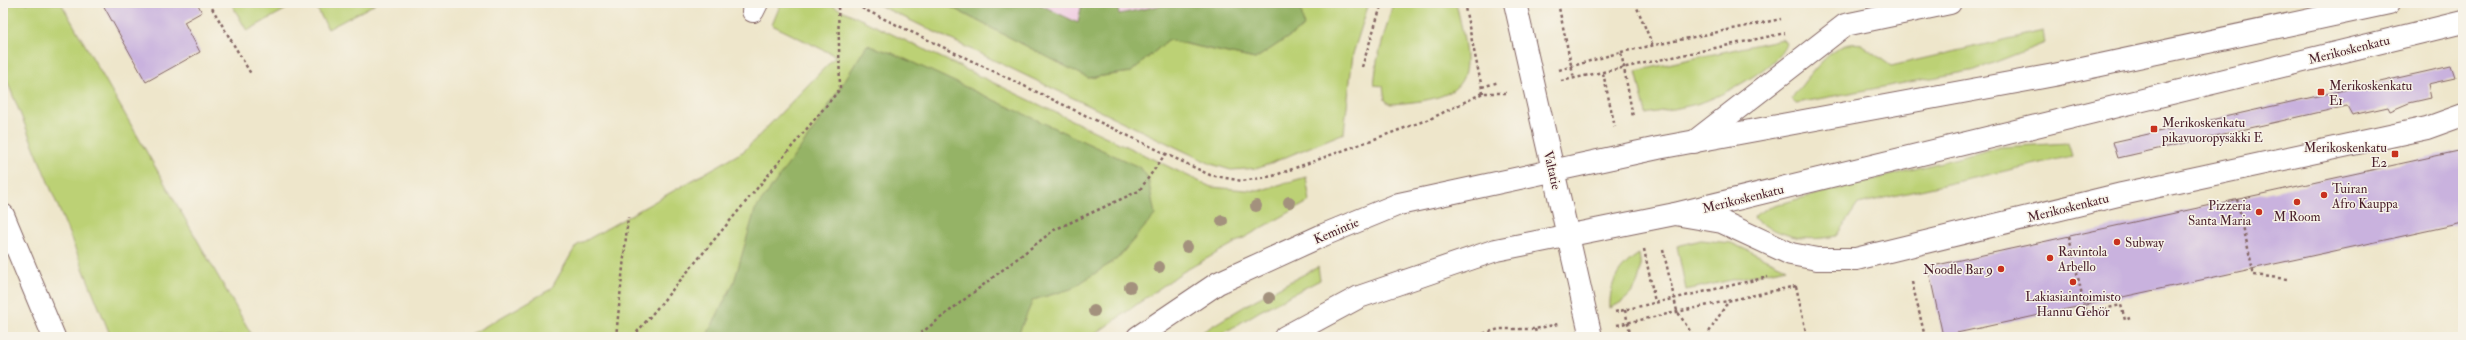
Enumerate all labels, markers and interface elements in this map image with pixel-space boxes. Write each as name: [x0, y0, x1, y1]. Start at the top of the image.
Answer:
street label: Merikoskenkatu: [2307, 32, 2392, 68]
place label: Merikoskenkatu E1: [2329, 78, 2413, 109]
marker: Merikoskenkatu E1: [2316, 87, 2326, 97]
place label: Merikoskenkatu pikavuoropysäkki E: [2161, 115, 2263, 147]
marker: Merikoskenkatu pikavuoropysäkki E: [2149, 124, 2159, 134]
place label: Merikoskenkatu E2: [2304, 140, 2387, 171]
street label: Valtatie: [1540, 149, 1564, 192]
marker: Merikoskenkatu E2: [2390, 149, 2400, 159]
street label: Merikoskenkatu: [1701, 181, 1786, 217]
place label: Tuiran Afro Kauppa: [2331, 181, 2399, 213]
street label: Merikoskenkatu: [2026, 190, 2111, 226]
marker: Tuiran Afro Kauppa: [2319, 190, 2329, 200]
marker: M Room: [2292, 197, 2302, 207]
place label: Pizzeria Santa Maria: [2188, 198, 2252, 229]
marker: Pizzeria Santa Maria: [2254, 207, 2264, 217]
place label: M Room: [2273, 209, 2321, 225]
street label: Kemintie: [1311, 214, 1362, 248]
place label: Subway: [2125, 235, 2164, 252]
marker: Subway: [2112, 237, 2122, 247]
place label: Ravintola Arbello: [2057, 244, 2108, 275]
marker: Ravintola Arbello: [2045, 253, 2055, 263]
place label: Noodle Bar 9: [1923, 262, 1993, 278]
marker: Noodle Bar 9: [1996, 264, 2006, 274]
marker: Lakiasiaintoimisto Hannu Gehör: [2068, 277, 2078, 287]
place label: Lakiasiaintoimisto Hannu Gehör: [2025, 289, 2121, 320]

